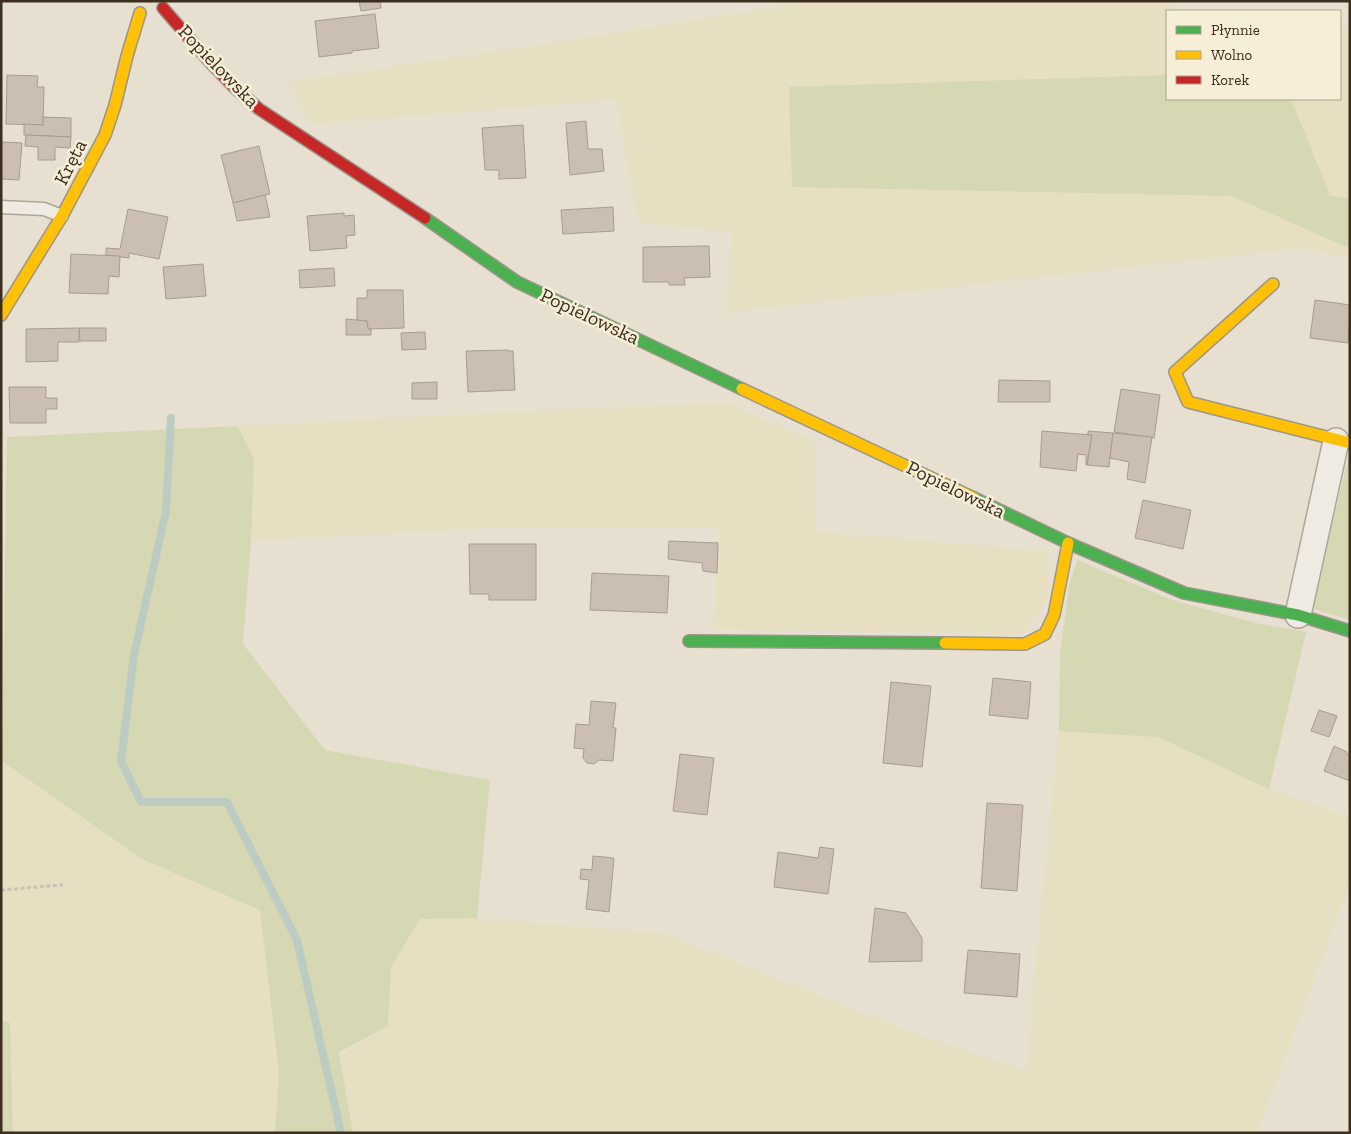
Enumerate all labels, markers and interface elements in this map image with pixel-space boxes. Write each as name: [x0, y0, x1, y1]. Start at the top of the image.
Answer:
legend: [1166, 10, 1341, 100]
street label: Popielowska: [173, 19, 265, 113]
text: Płynnie: [1211, 21, 1260, 39]
text: Wolno: [1211, 46, 1253, 64]
text: Korek: [1211, 71, 1249, 89]
street label: Kręta: [48, 135, 92, 189]
street label: Popielowska: [537, 283, 644, 350]
street label: Popielowska: [903, 455, 1009, 523]

